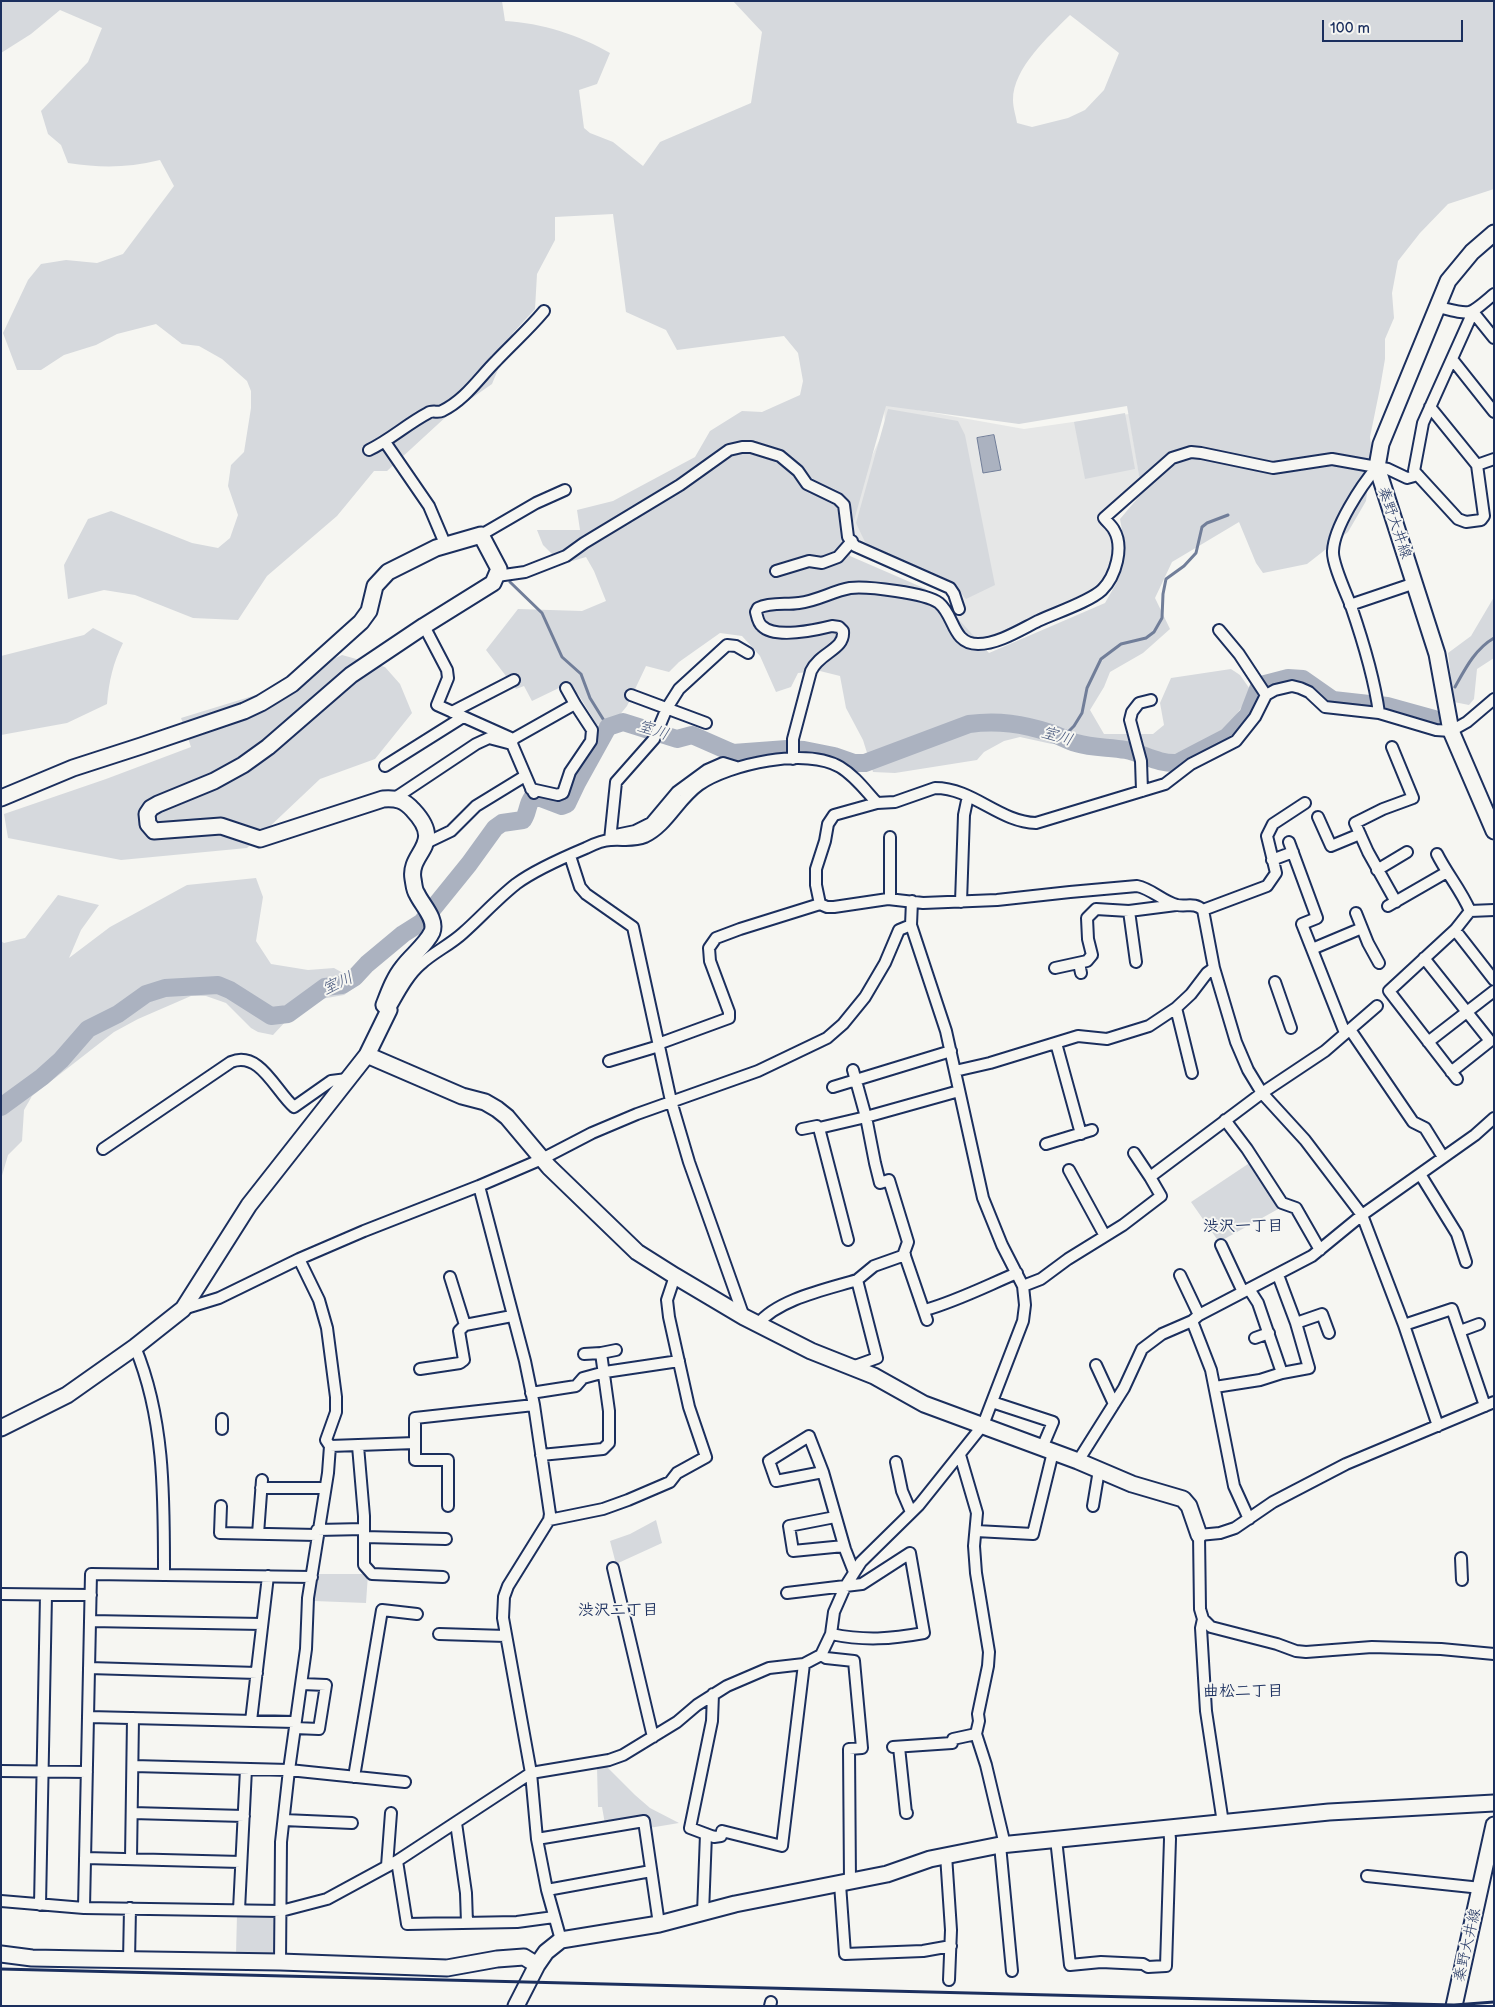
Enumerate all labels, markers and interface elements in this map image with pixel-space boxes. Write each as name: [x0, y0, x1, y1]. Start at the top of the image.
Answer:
scale bar: [1325, 10, 1466, 42]
text: 100 m: [1330, 19, 1370, 38]
street label: 秦野大井線: [1373, 485, 1415, 561]
water label: 室川: [635, 717, 671, 745]
water label: 室川: [1039, 723, 1075, 751]
water label: 室川: [319, 969, 357, 999]
district label: 渋沢一丁目: [1203, 1217, 1283, 1237]
district label: 渋沢二丁目: [578, 1601, 658, 1621]
district label: 曲松二丁目: [1203, 1682, 1283, 1702]
street label: 秦野大井線: [1451, 1906, 1485, 1984]

